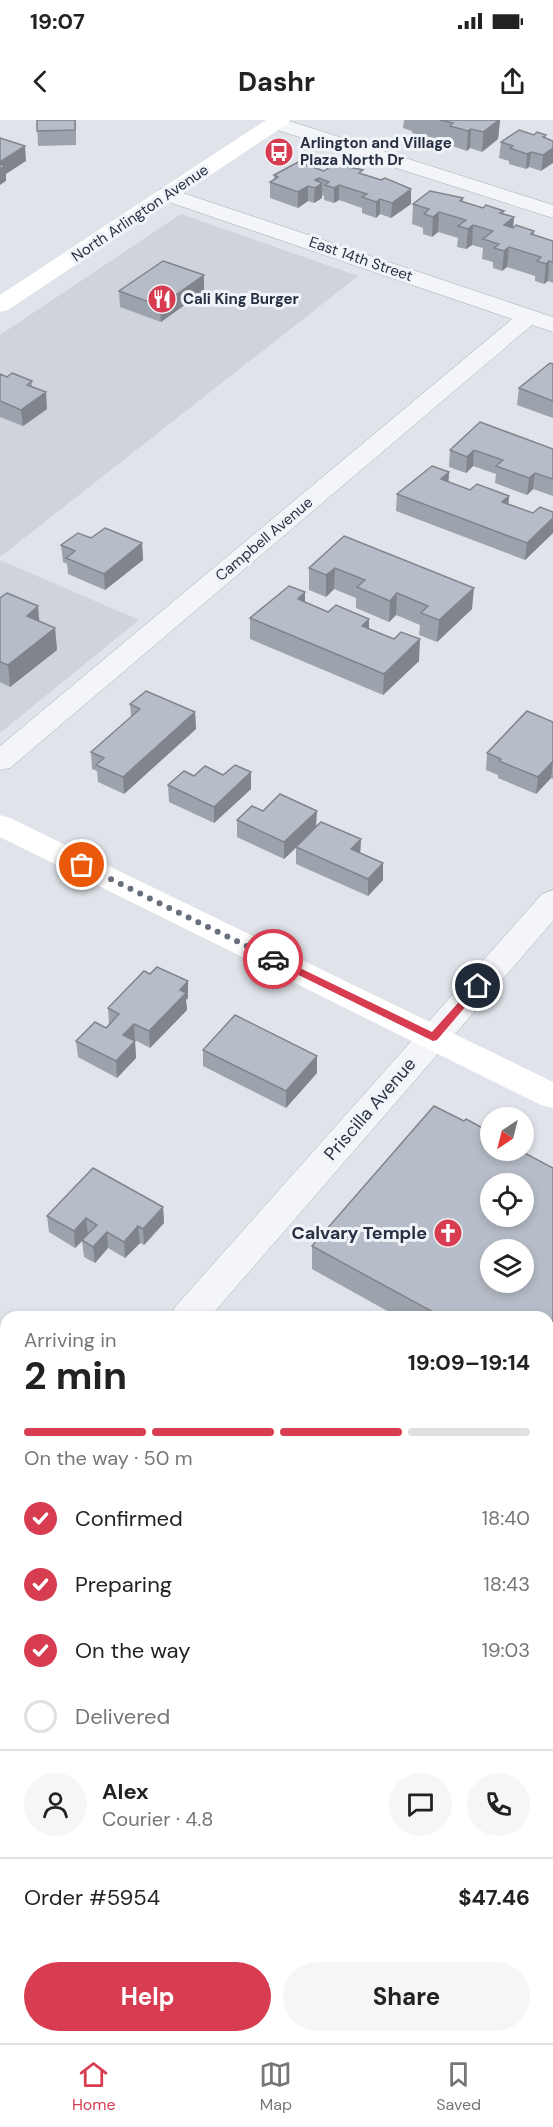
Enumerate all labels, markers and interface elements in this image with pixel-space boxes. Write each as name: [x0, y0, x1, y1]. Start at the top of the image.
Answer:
text: 19:07: [30, 7, 85, 36]
text: Dashr: [238, 64, 315, 99]
icon: back: [24, 65, 57, 98]
icon: share: [496, 65, 529, 98]
place label: Arlington and Village Plaza North Dr: [300, 133, 452, 170]
bus stop icon: Arlington and Village Plaza North Dr: [263, 136, 295, 168]
street label: North Arlington Avenue: [68, 160, 212, 266]
street label: East 14th Street: [306, 232, 416, 286]
restaurant icon: Cali King Burger: [146, 283, 178, 315]
place label: Cali King Burger: [183, 289, 299, 309]
street label: Campbell Avenue: [211, 492, 317, 586]
pin: [56, 839, 107, 890]
icon: bag: [65, 848, 98, 881]
courier: [243, 929, 303, 989]
icon: car: [257, 943, 290, 976]
pin: [452, 960, 503, 1011]
icon: home: [461, 969, 494, 1002]
street label: Priscilla Avenue: [319, 1053, 421, 1165]
north arrow: [480, 1107, 534, 1161]
map controls: [480, 1107, 534, 1293]
button: locate: [480, 1173, 534, 1227]
church icon: Calvary Temple: [432, 1217, 464, 1249]
place label: Calvary Temple: [291, 1221, 427, 1245]
button: layers: [480, 1239, 534, 1293]
text: Arriving in: [24, 1327, 116, 1353]
text: 19:09–19:14: [408, 1348, 530, 1377]
text: 2 min: [24, 1350, 127, 1401]
text: On the way · 50 m: [24, 1445, 193, 1471]
icon: check: [24, 1502, 57, 1535]
text: Confirmed: [75, 1504, 183, 1533]
text: 18:40: [482, 1505, 530, 1531]
icon: check: [24, 1568, 57, 1601]
text: Preparing: [75, 1570, 172, 1599]
text: 18:43: [484, 1571, 530, 1597]
icon: check: [24, 1634, 57, 1667]
text: On the way: [75, 1636, 190, 1665]
text: 19:03: [482, 1637, 530, 1663]
text: Delivered: [75, 1702, 170, 1731]
button: person: [24, 1773, 87, 1836]
button: chat: [389, 1773, 452, 1836]
button: phone: [467, 1773, 530, 1836]
text: Alex: [102, 1777, 149, 1806]
text: Courier · 4.8: [102, 1806, 213, 1832]
text: Order #5954: [24, 1883, 160, 1912]
text: $47.46: [458, 1883, 530, 1912]
button: Help: [24, 1962, 271, 2031]
button: Share: [283, 1962, 530, 2031]
tab: Home: [72, 2058, 116, 2115]
tab: Map: [259, 2058, 292, 2115]
tab: Saved: [436, 2058, 481, 2115]

